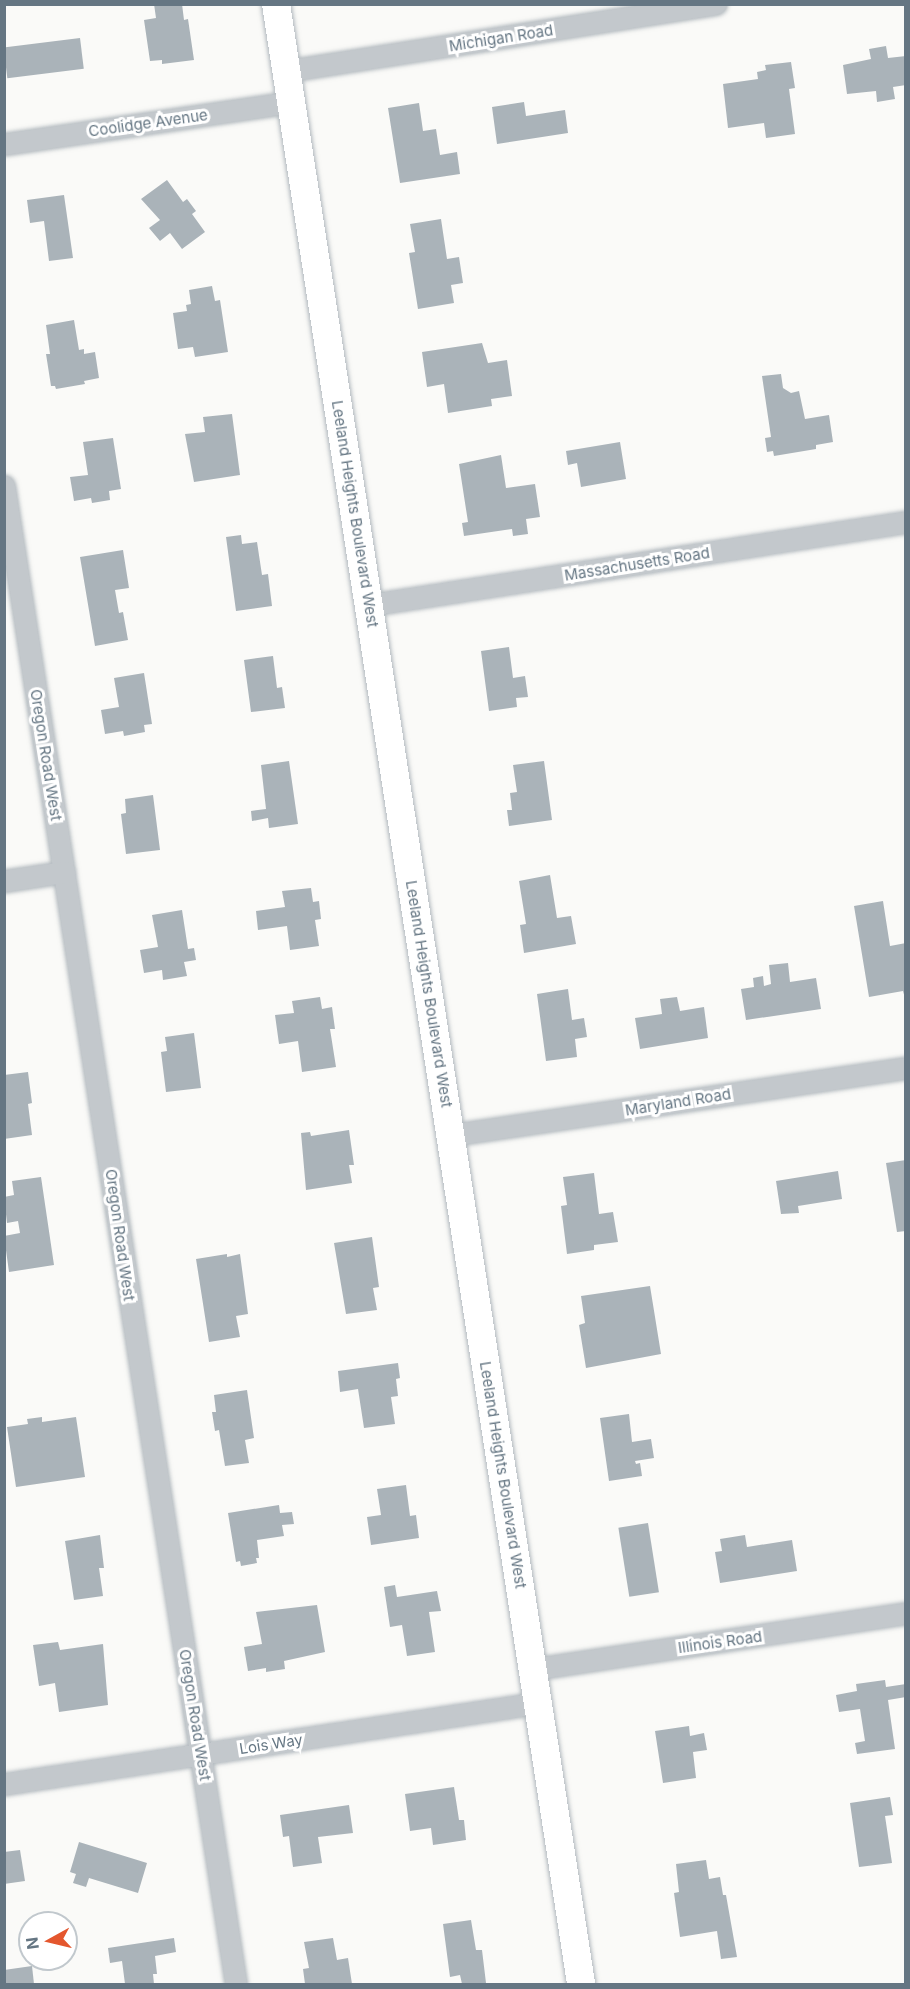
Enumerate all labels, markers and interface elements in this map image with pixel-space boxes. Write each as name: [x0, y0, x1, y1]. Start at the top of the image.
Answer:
street label: Michigan Road: [448, 21, 554, 55]
street label: Coolidge Avenue: [87, 106, 209, 140]
street label: Leeland Heights Boulevard West: [328, 399, 382, 629]
street label: Massachusetts Road: [563, 544, 711, 584]
street label: Oregon Road West: [27, 688, 65, 822]
street label: Leeland Heights Boulevard West: [402, 879, 456, 1109]
street label: Maryland Road: [624, 1085, 732, 1119]
street label: Oregon Road West: [102, 1168, 138, 1302]
street label: Leeland Heights Boulevard West: [476, 1360, 530, 1590]
street label: Illinois Road: [677, 1627, 763, 1657]
street label: Oregon Road West: [176, 1648, 214, 1782]
street label: Lois Way: [238, 1730, 304, 1758]
north arrow: [18, 1911, 78, 1971]
text: N: [21, 1936, 43, 1951]

